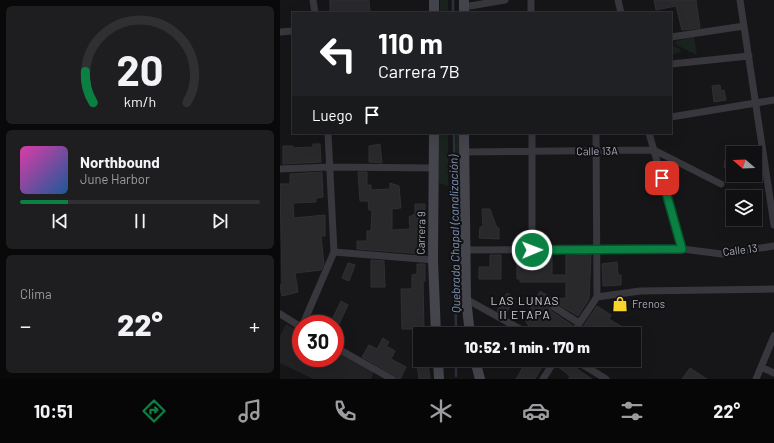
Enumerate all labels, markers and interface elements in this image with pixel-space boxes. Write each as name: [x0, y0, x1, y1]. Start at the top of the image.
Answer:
text: 110 m: [378, 26, 443, 60]
icon: left: [312, 28, 364, 80]
text: 20: [116, 44, 164, 94]
text: Carrera 7B: [378, 60, 460, 82]
text: km/h: [124, 93, 156, 110]
icon: arrive: [361, 104, 383, 126]
text: Luego: [312, 106, 353, 124]
street label: Calle 13A: [576, 144, 618, 157]
north arrow: [726, 146, 762, 182]
map controls: [726, 146, 762, 226]
text: Northbound: [80, 153, 160, 171]
water label: Quebrada Chapal (canalización): [446, 154, 462, 313]
pin: [645, 161, 679, 195]
icon: arrive: [651, 167, 673, 189]
text: June Harbor: [80, 171, 150, 187]
button: layers: [726, 190, 762, 226]
icon: previous: [49, 210, 71, 232]
icon: pause: [129, 210, 151, 232]
icon: next: [209, 210, 231, 232]
street label: Carrera 9: [414, 211, 427, 255]
position arrow: [511, 229, 553, 271]
street label: Calle 13: [722, 241, 758, 258]
text: Clima: [20, 286, 52, 302]
district label: LAS LUNAS II ETAPA: [490, 293, 560, 321]
shop icon: Frenos: [611, 295, 629, 313]
place label: Frenos: [632, 297, 665, 310]
text: 22°: [117, 306, 163, 342]
text: −: [20, 312, 31, 338]
text: +: [249, 312, 260, 338]
speed limit sign: 30: [292, 315, 344, 367]
text: 10:52 · 1 min · 170 m: [464, 338, 590, 356]
icon: directions: [140, 397, 168, 425]
icon: music: [236, 397, 264, 425]
icon: phone: [331, 397, 359, 425]
icon: climate: [427, 397, 455, 425]
icon: car: [522, 397, 550, 425]
icon: filters: [618, 397, 646, 425]
text: 10:51: [34, 400, 73, 422]
text: 22°: [713, 400, 740, 422]

